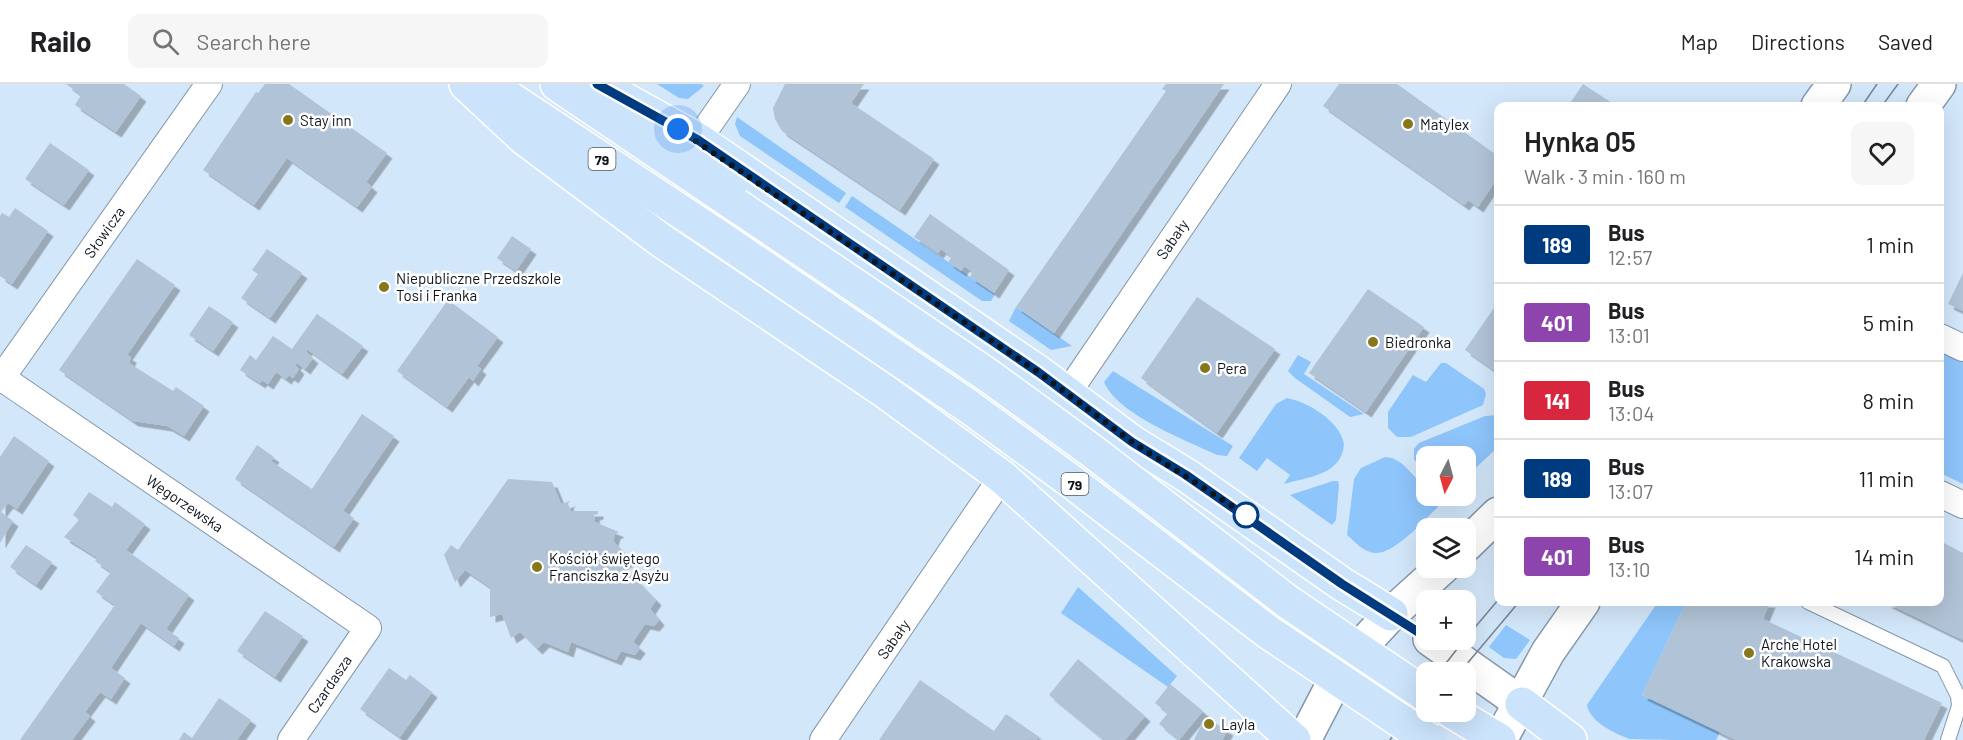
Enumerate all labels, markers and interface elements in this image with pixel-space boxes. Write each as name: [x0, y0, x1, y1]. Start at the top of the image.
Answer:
search box: [128, 14, 548, 68]
text: Railo: [30, 24, 92, 58]
icon: search: [149, 25, 182, 58]
text: Search here: [197, 28, 311, 54]
text: Map: [1681, 29, 1718, 54]
text: Directions: [1751, 29, 1845, 54]
text: Saved: [1878, 29, 1933, 54]
place label: Stay inn: [300, 111, 352, 129]
marker: Stay inn: [281, 113, 295, 127]
your location: [663, 114, 693, 144]
place label: Matylex: [1420, 115, 1469, 133]
marker: Matylex: [1401, 117, 1415, 131]
button: heart: [1851, 122, 1914, 185]
text: Hynka 05: [1524, 124, 1636, 158]
road number: 79: [588, 148, 616, 170]
text: Walk · 3 min · 160 m: [1524, 164, 1686, 188]
street label: Słowicza: [80, 203, 128, 261]
street label: Sabały: [1152, 216, 1192, 262]
text: Bus: [1608, 219, 1645, 245]
text: 1 min: [1866, 231, 1914, 257]
text: 189: [1542, 232, 1572, 257]
text: 12:57: [1608, 245, 1652, 269]
place label: Niepubliczne Przedszkole Tosi i Franka: [396, 269, 561, 304]
marker: Niepubliczne Przedszkole Tosi i Franka: [377, 280, 391, 294]
text: Bus: [1608, 297, 1645, 323]
text: 5 min: [1863, 309, 1914, 335]
text: 401: [1541, 310, 1573, 335]
text: 13:01: [1608, 323, 1650, 347]
place label: Biedronka: [1385, 333, 1451, 351]
marker: Biedronka: [1366, 335, 1380, 349]
place label: Pera: [1217, 359, 1247, 377]
marker: Pera: [1198, 361, 1212, 375]
text: Bus: [1608, 375, 1645, 401]
text: 8 min: [1862, 387, 1914, 413]
text: 141: [1544, 388, 1570, 413]
text: 13:04: [1608, 401, 1654, 425]
north arrow: [1416, 446, 1476, 506]
map controls: [1416, 446, 1476, 722]
text: Bus: [1608, 453, 1645, 479]
text: 11 min: [1858, 465, 1914, 491]
text: 189: [1542, 466, 1572, 491]
street label: Węgorzewska: [143, 471, 227, 535]
road number: 79: [1062, 473, 1088, 495]
text: 13:07: [1608, 479, 1653, 503]
unlabelled marker: [1233, 502, 1259, 528]
button: layers: [1416, 518, 1476, 578]
text: Bus: [1608, 531, 1645, 557]
text: 14 min: [1854, 543, 1914, 569]
text: 401: [1541, 544, 1573, 569]
place label: Kościół świętego Franciszka z Asyżu: [549, 549, 669, 584]
text: 13:10: [1608, 557, 1650, 581]
marker: Kościół świętego Franciszka z Asyżu: [530, 560, 544, 574]
button: +: [1416, 590, 1476, 650]
street label: Sabały: [873, 616, 913, 662]
place label: Arche Hotel Krakowska: [1761, 635, 1837, 670]
marker: Arche Hotel Krakowska: [1742, 646, 1756, 660]
street label: Czardasza: [303, 652, 355, 716]
button: −: [1416, 662, 1476, 722]
place label: Layla: [1221, 715, 1255, 733]
marker: Layla: [1202, 717, 1216, 731]

